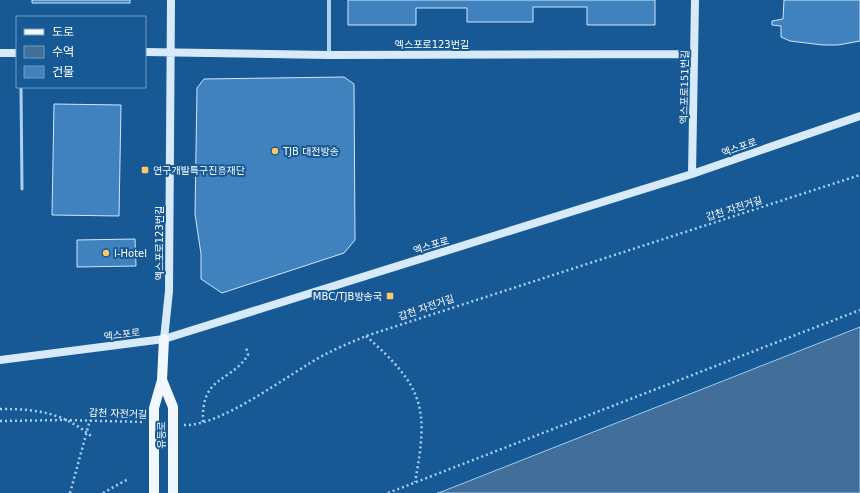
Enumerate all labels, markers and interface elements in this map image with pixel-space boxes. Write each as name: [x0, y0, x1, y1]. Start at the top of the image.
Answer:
legend: [16, 16, 146, 88]
text: 도로: [52, 25, 74, 39]
street label: 엑스포로123번길: [395, 39, 469, 50]
text: 수역: [52, 45, 74, 59]
street label: 엑스포로151번길: [678, 50, 691, 124]
text: 건물: [52, 65, 74, 79]
street label: 엑스포로: [720, 136, 758, 159]
marker: TJB 대전방송: [270, 146, 280, 156]
place label: TJB 대전방송: [282, 146, 339, 157]
marker: 연구개발특구진흥재단: [140, 165, 150, 175]
place label: 연구개발특구진흥재단: [153, 165, 245, 176]
street label: 갑천 자전거길: [705, 194, 764, 223]
street label: 엑스포로123번길: [154, 206, 165, 280]
street label: 엑스포로: [412, 235, 450, 256]
marker: I-Hotel: [101, 248, 111, 258]
place label: I-Hotel: [114, 248, 147, 259]
place label: MBC/TJB방송국: [313, 291, 382, 302]
marker: MBC/TJB방송국: [385, 291, 395, 301]
street label: 갑천 자전거길: [397, 293, 456, 322]
street label: 엑스포로: [103, 327, 141, 342]
street label: 갑천 자전거길: [89, 407, 147, 420]
street label: 유등로: [156, 421, 167, 449]

